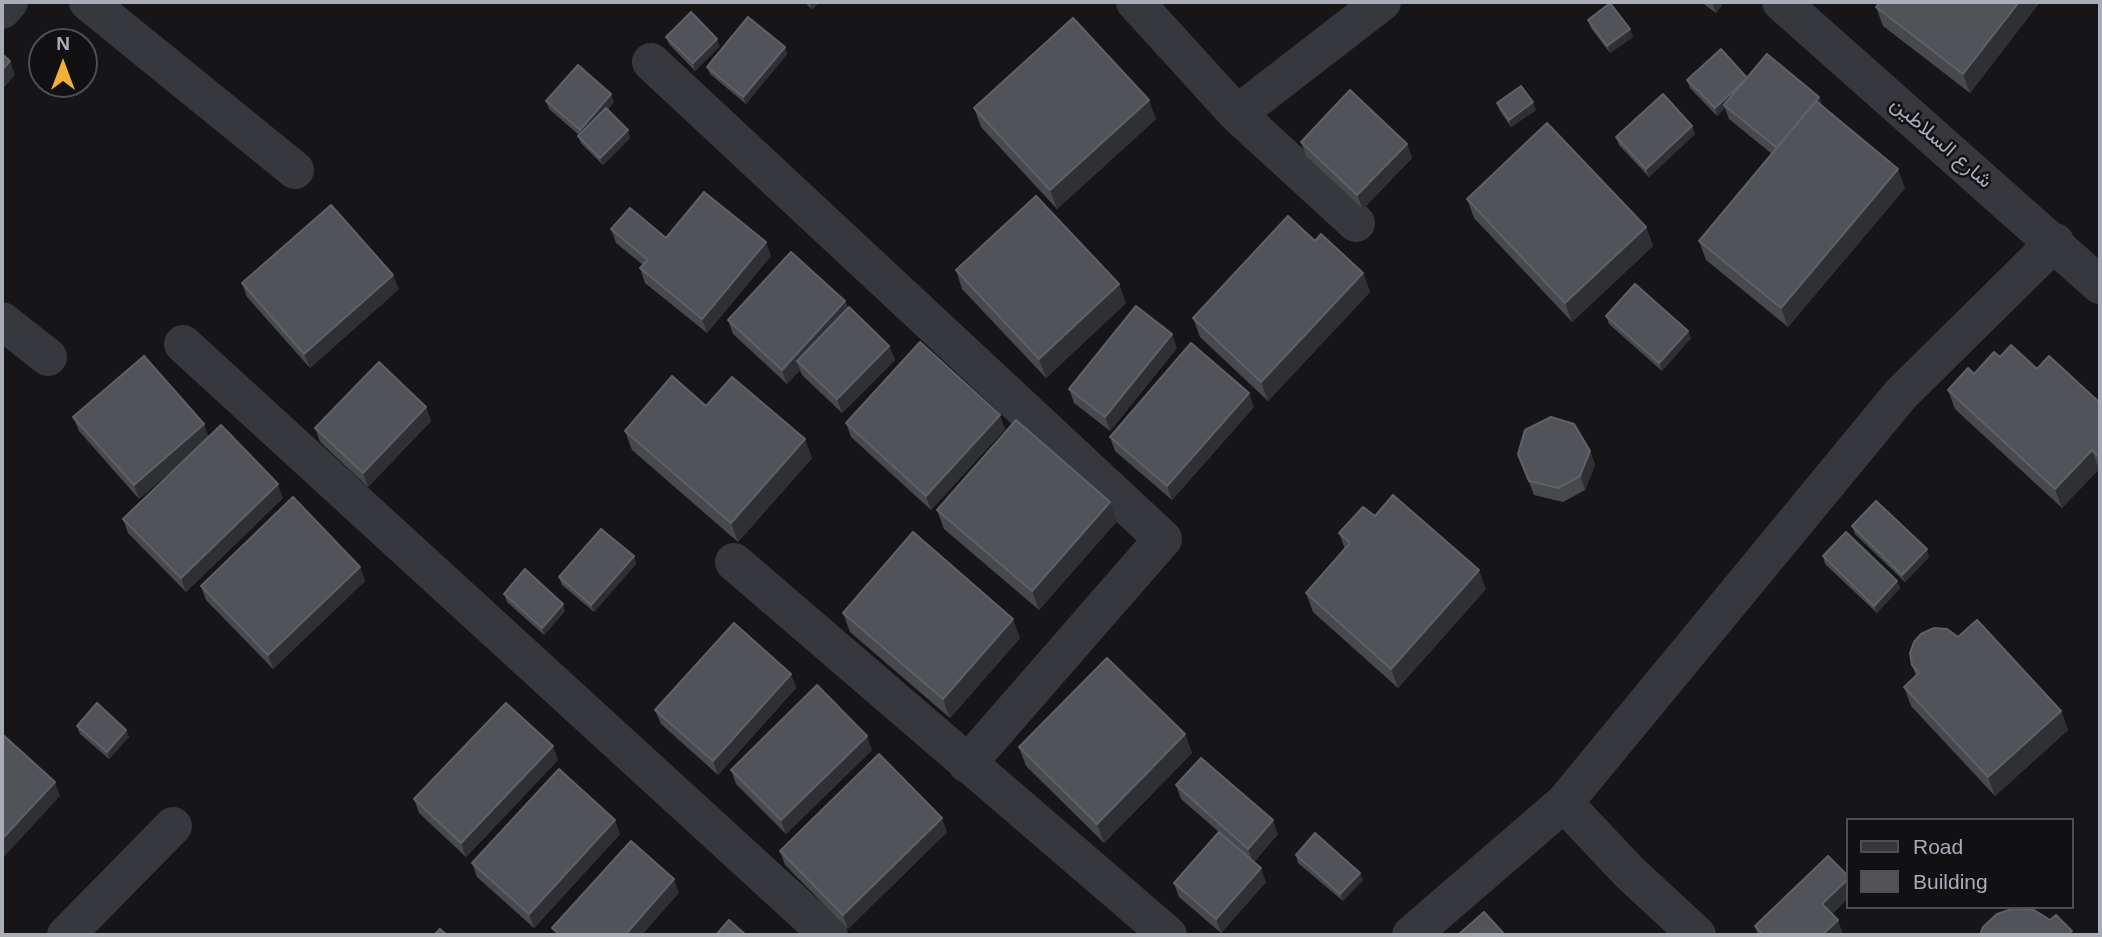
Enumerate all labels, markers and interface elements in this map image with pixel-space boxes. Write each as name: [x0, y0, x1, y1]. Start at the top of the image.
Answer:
north arrow: [28, 28, 98, 98]
text: N: [56, 33, 70, 54]
street label: شارع السلاطين: [1885, 92, 1997, 194]
legend: [1846, 818, 2074, 909]
text: Road: [1913, 835, 1963, 858]
text: Building: [1913, 870, 1988, 893]

